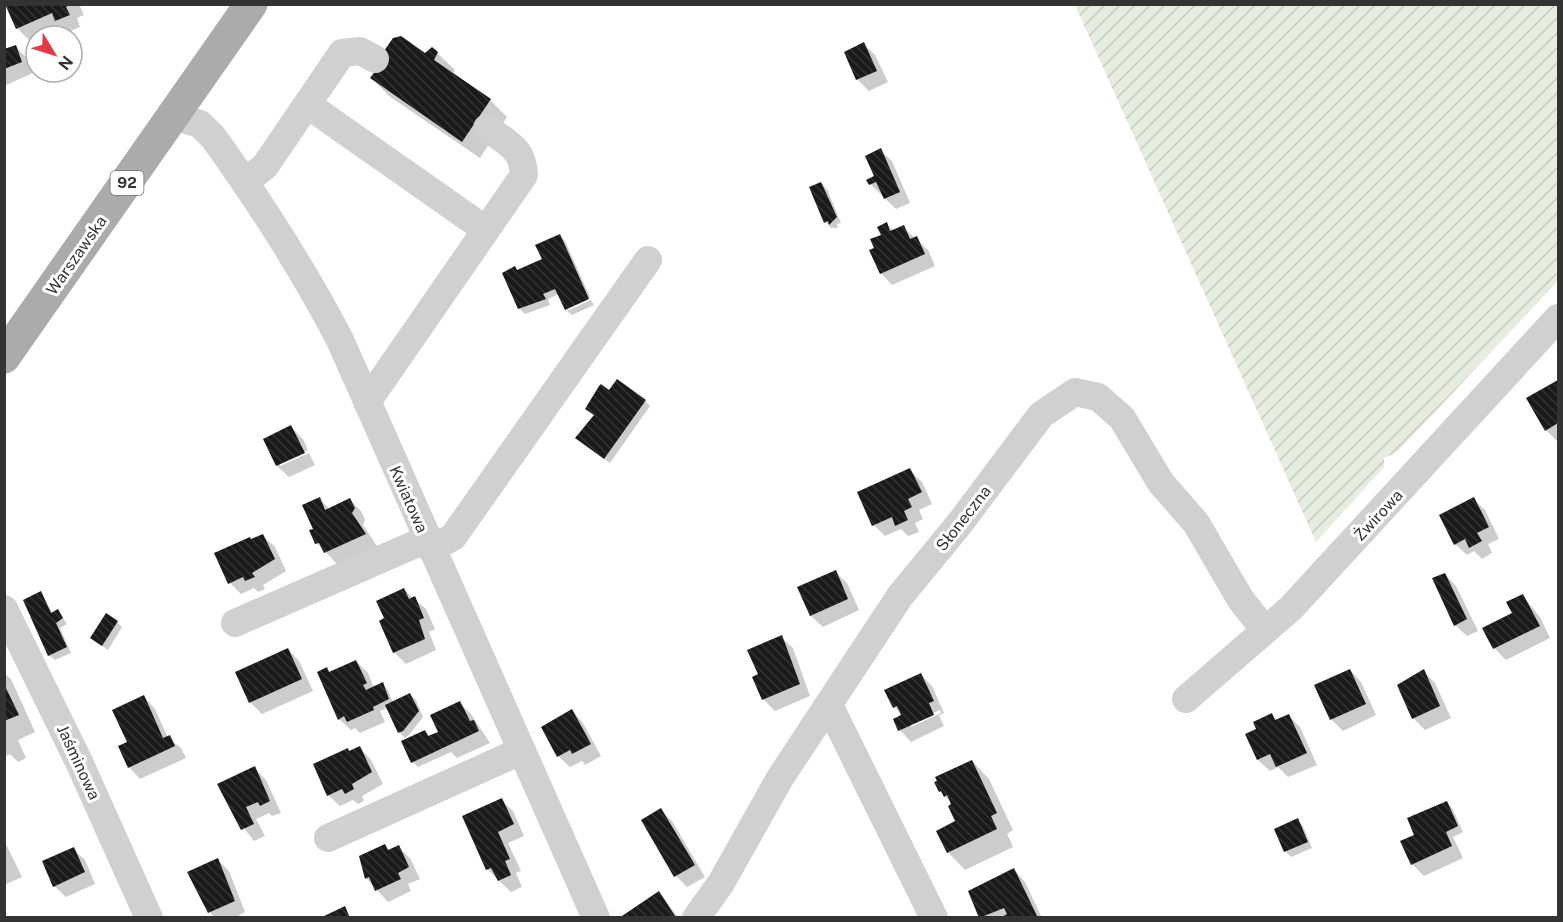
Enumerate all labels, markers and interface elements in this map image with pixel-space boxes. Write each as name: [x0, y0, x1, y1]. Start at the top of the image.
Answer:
north arrow: [24, 24, 84, 84]
text: N: [54, 52, 77, 74]
road number: 92: [110, 171, 144, 195]
street label: Warszawska: [42, 212, 111, 298]
street label: Kwiatowa: [385, 463, 432, 536]
street label: Słoneczna: [932, 482, 995, 555]
street label: Żwirowa: [1349, 485, 1407, 545]
street label: Jaśminowa: [53, 722, 104, 803]

